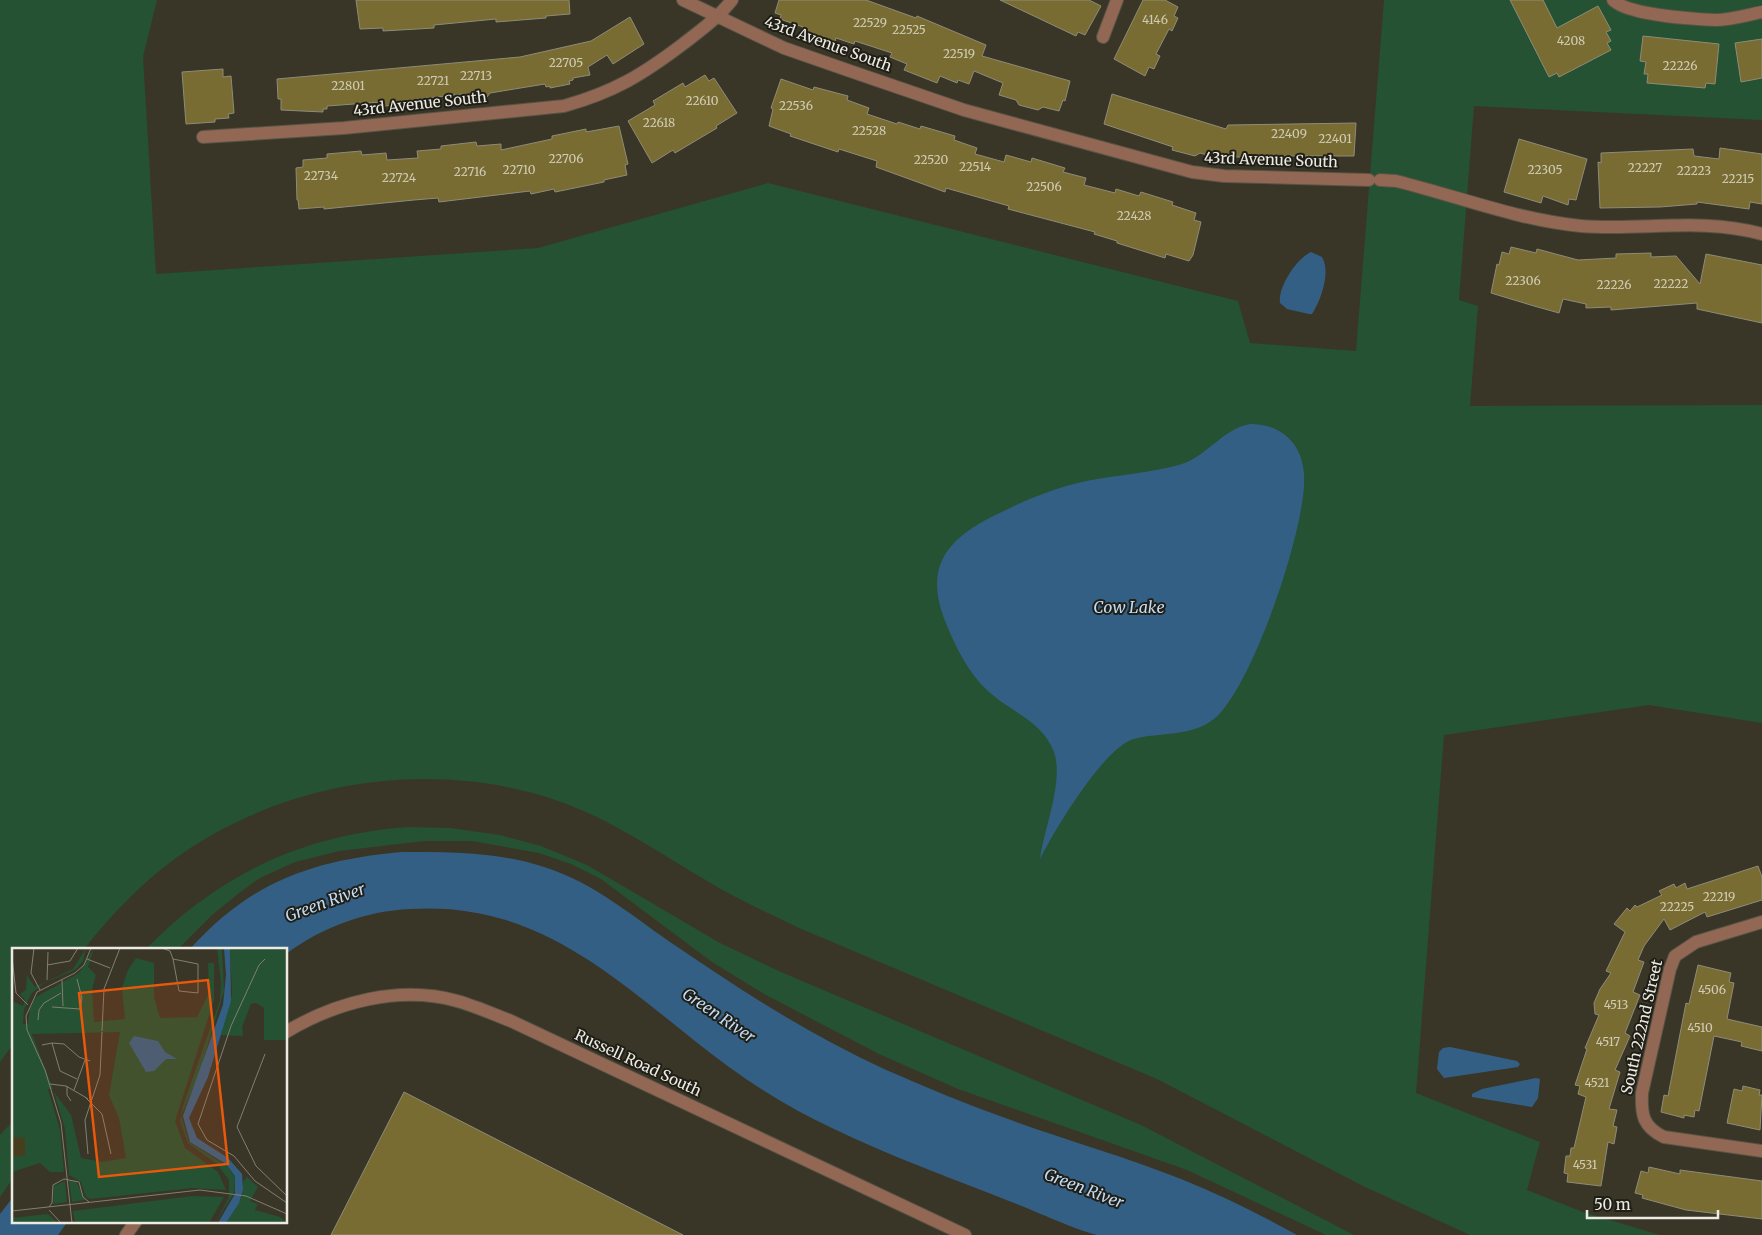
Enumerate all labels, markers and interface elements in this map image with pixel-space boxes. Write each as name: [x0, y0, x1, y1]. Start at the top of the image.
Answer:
street label: 43rd Avenue South: [762, 12, 894, 75]
house number: 4146: [1142, 12, 1168, 27]
house number: 22529: [853, 15, 887, 30]
house number: 22525: [892, 22, 926, 37]
house number: 4208: [1557, 33, 1585, 48]
house number: 22519: [943, 46, 975, 61]
house number: 22705: [549, 55, 583, 70]
house number: 22226: [1663, 58, 1697, 73]
house number: 22713: [460, 68, 492, 83]
house number: 22721: [417, 73, 450, 88]
house number: 22801: [331, 78, 365, 93]
street label: 43rd Avenue South: [352, 87, 488, 120]
house number: 22610: [686, 93, 719, 108]
house number: 22536: [779, 98, 813, 113]
house number: 22618: [643, 115, 675, 130]
house number: 22528: [852, 123, 886, 138]
house number: 22409: [1271, 126, 1307, 141]
house number: 22401: [1318, 131, 1352, 146]
street label: 43rd Avenue South: [1204, 148, 1338, 171]
house number: 22706: [548, 151, 584, 166]
house number: 22520: [914, 152, 949, 167]
house number: 22514: [959, 159, 992, 174]
house number: 22227: [1628, 160, 1662, 175]
house number: 22710: [503, 162, 536, 177]
house number: 22305: [1528, 162, 1562, 177]
house number: 22223: [1677, 163, 1711, 178]
house number: 22716: [454, 164, 486, 179]
house number: 22734: [304, 168, 339, 183]
house number: 22724: [382, 170, 417, 185]
house number: 22215: [1722, 171, 1754, 186]
house number: 22506: [1026, 179, 1062, 194]
house number: 22428: [1117, 208, 1151, 223]
house number: 22306: [1505, 273, 1541, 288]
house number: 22222: [1654, 276, 1688, 291]
house number: 22226: [1597, 277, 1631, 292]
water label: Cow Lake: [1093, 597, 1165, 617]
water label: Green River: [282, 878, 368, 926]
house number: 22219: [1703, 889, 1735, 904]
house number: 22225: [1660, 899, 1694, 914]
inset map: [12, 948, 288, 1222]
street label: South 222nd Street: [1617, 957, 1666, 1096]
house number: 4506: [1698, 982, 1726, 997]
water label: Green River: [679, 983, 760, 1047]
house number: 4513: [1604, 997, 1628, 1012]
house number: 4510: [1687, 1020, 1713, 1035]
street label: Russell Road South: [572, 1025, 705, 1100]
house number: 4517: [1596, 1034, 1620, 1049]
house number: 4521: [1584, 1075, 1610, 1090]
house number: 4531: [1573, 1157, 1598, 1172]
water label: Green River: [1041, 1164, 1127, 1212]
scale bar: [1587, 1188, 1718, 1220]
text: 50 m: [1594, 1195, 1631, 1214]

